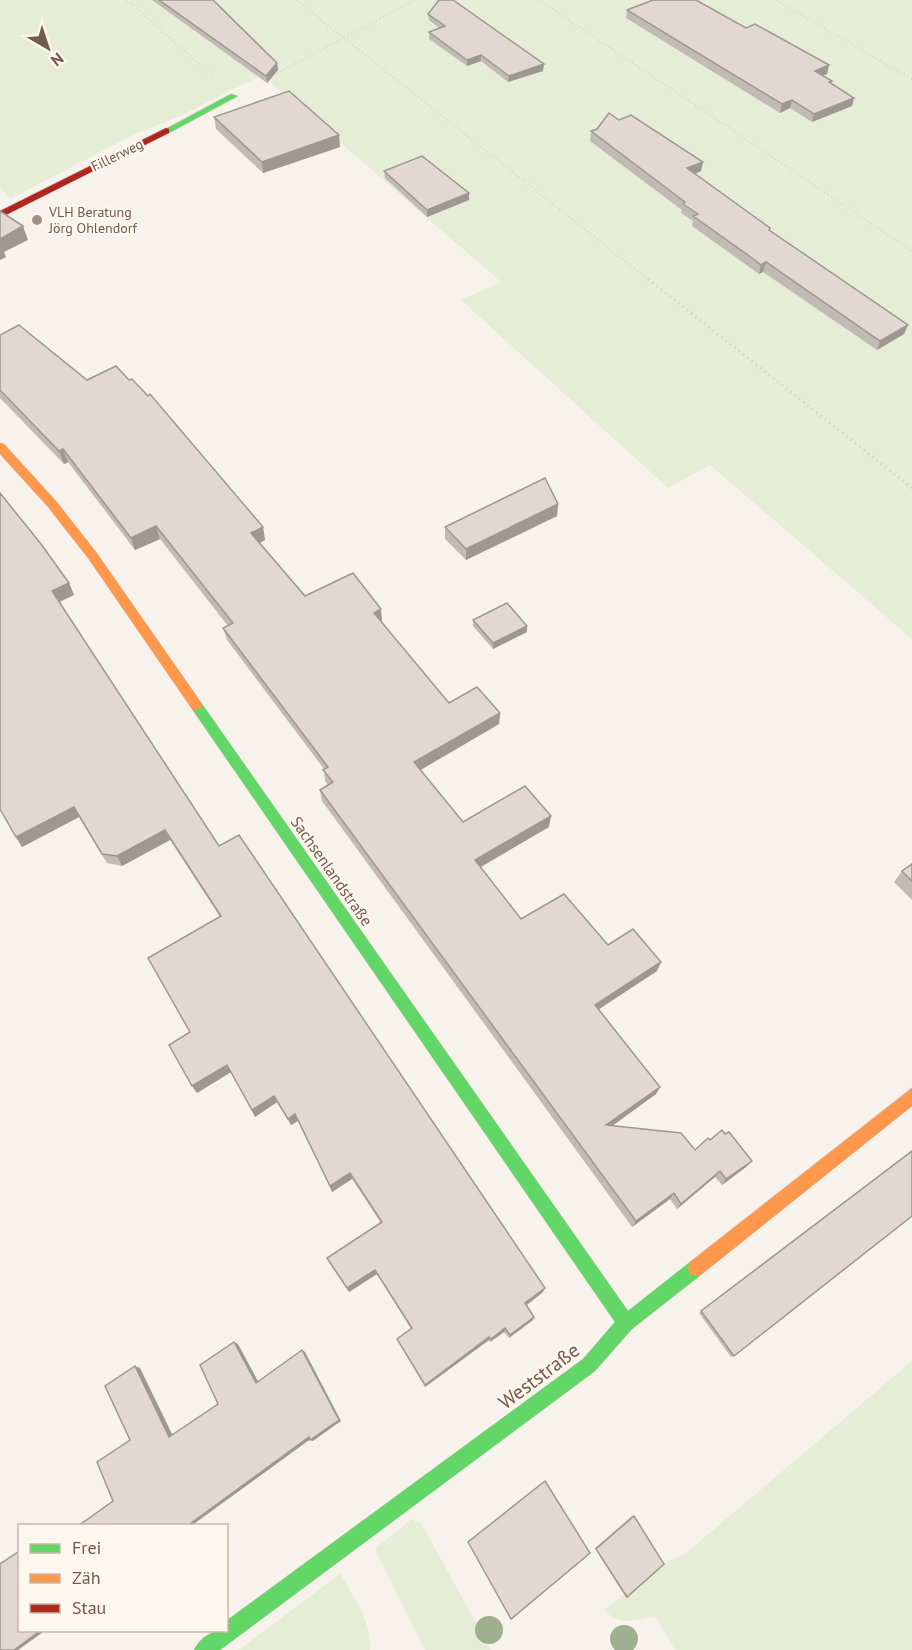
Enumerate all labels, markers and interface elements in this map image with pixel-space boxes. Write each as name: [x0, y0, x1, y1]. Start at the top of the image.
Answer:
north arrow: [18, 18, 78, 78]
text: N: [47, 49, 68, 71]
street label: Fillerweg: [88, 135, 146, 175]
place label: VLH Beratung Jörg Ohlendorf: [48, 203, 137, 237]
marker: VLH Beratung Jörg Ohlendorf: [30, 213, 44, 227]
street label: Sachsenlandstraße: [287, 812, 377, 930]
street label: Weststraße: [493, 1337, 585, 1415]
legend: [18, 1524, 228, 1632]
text: Frei: [72, 1536, 101, 1559]
text: Zäh: [72, 1566, 101, 1589]
text: Stau: [72, 1596, 106, 1619]

